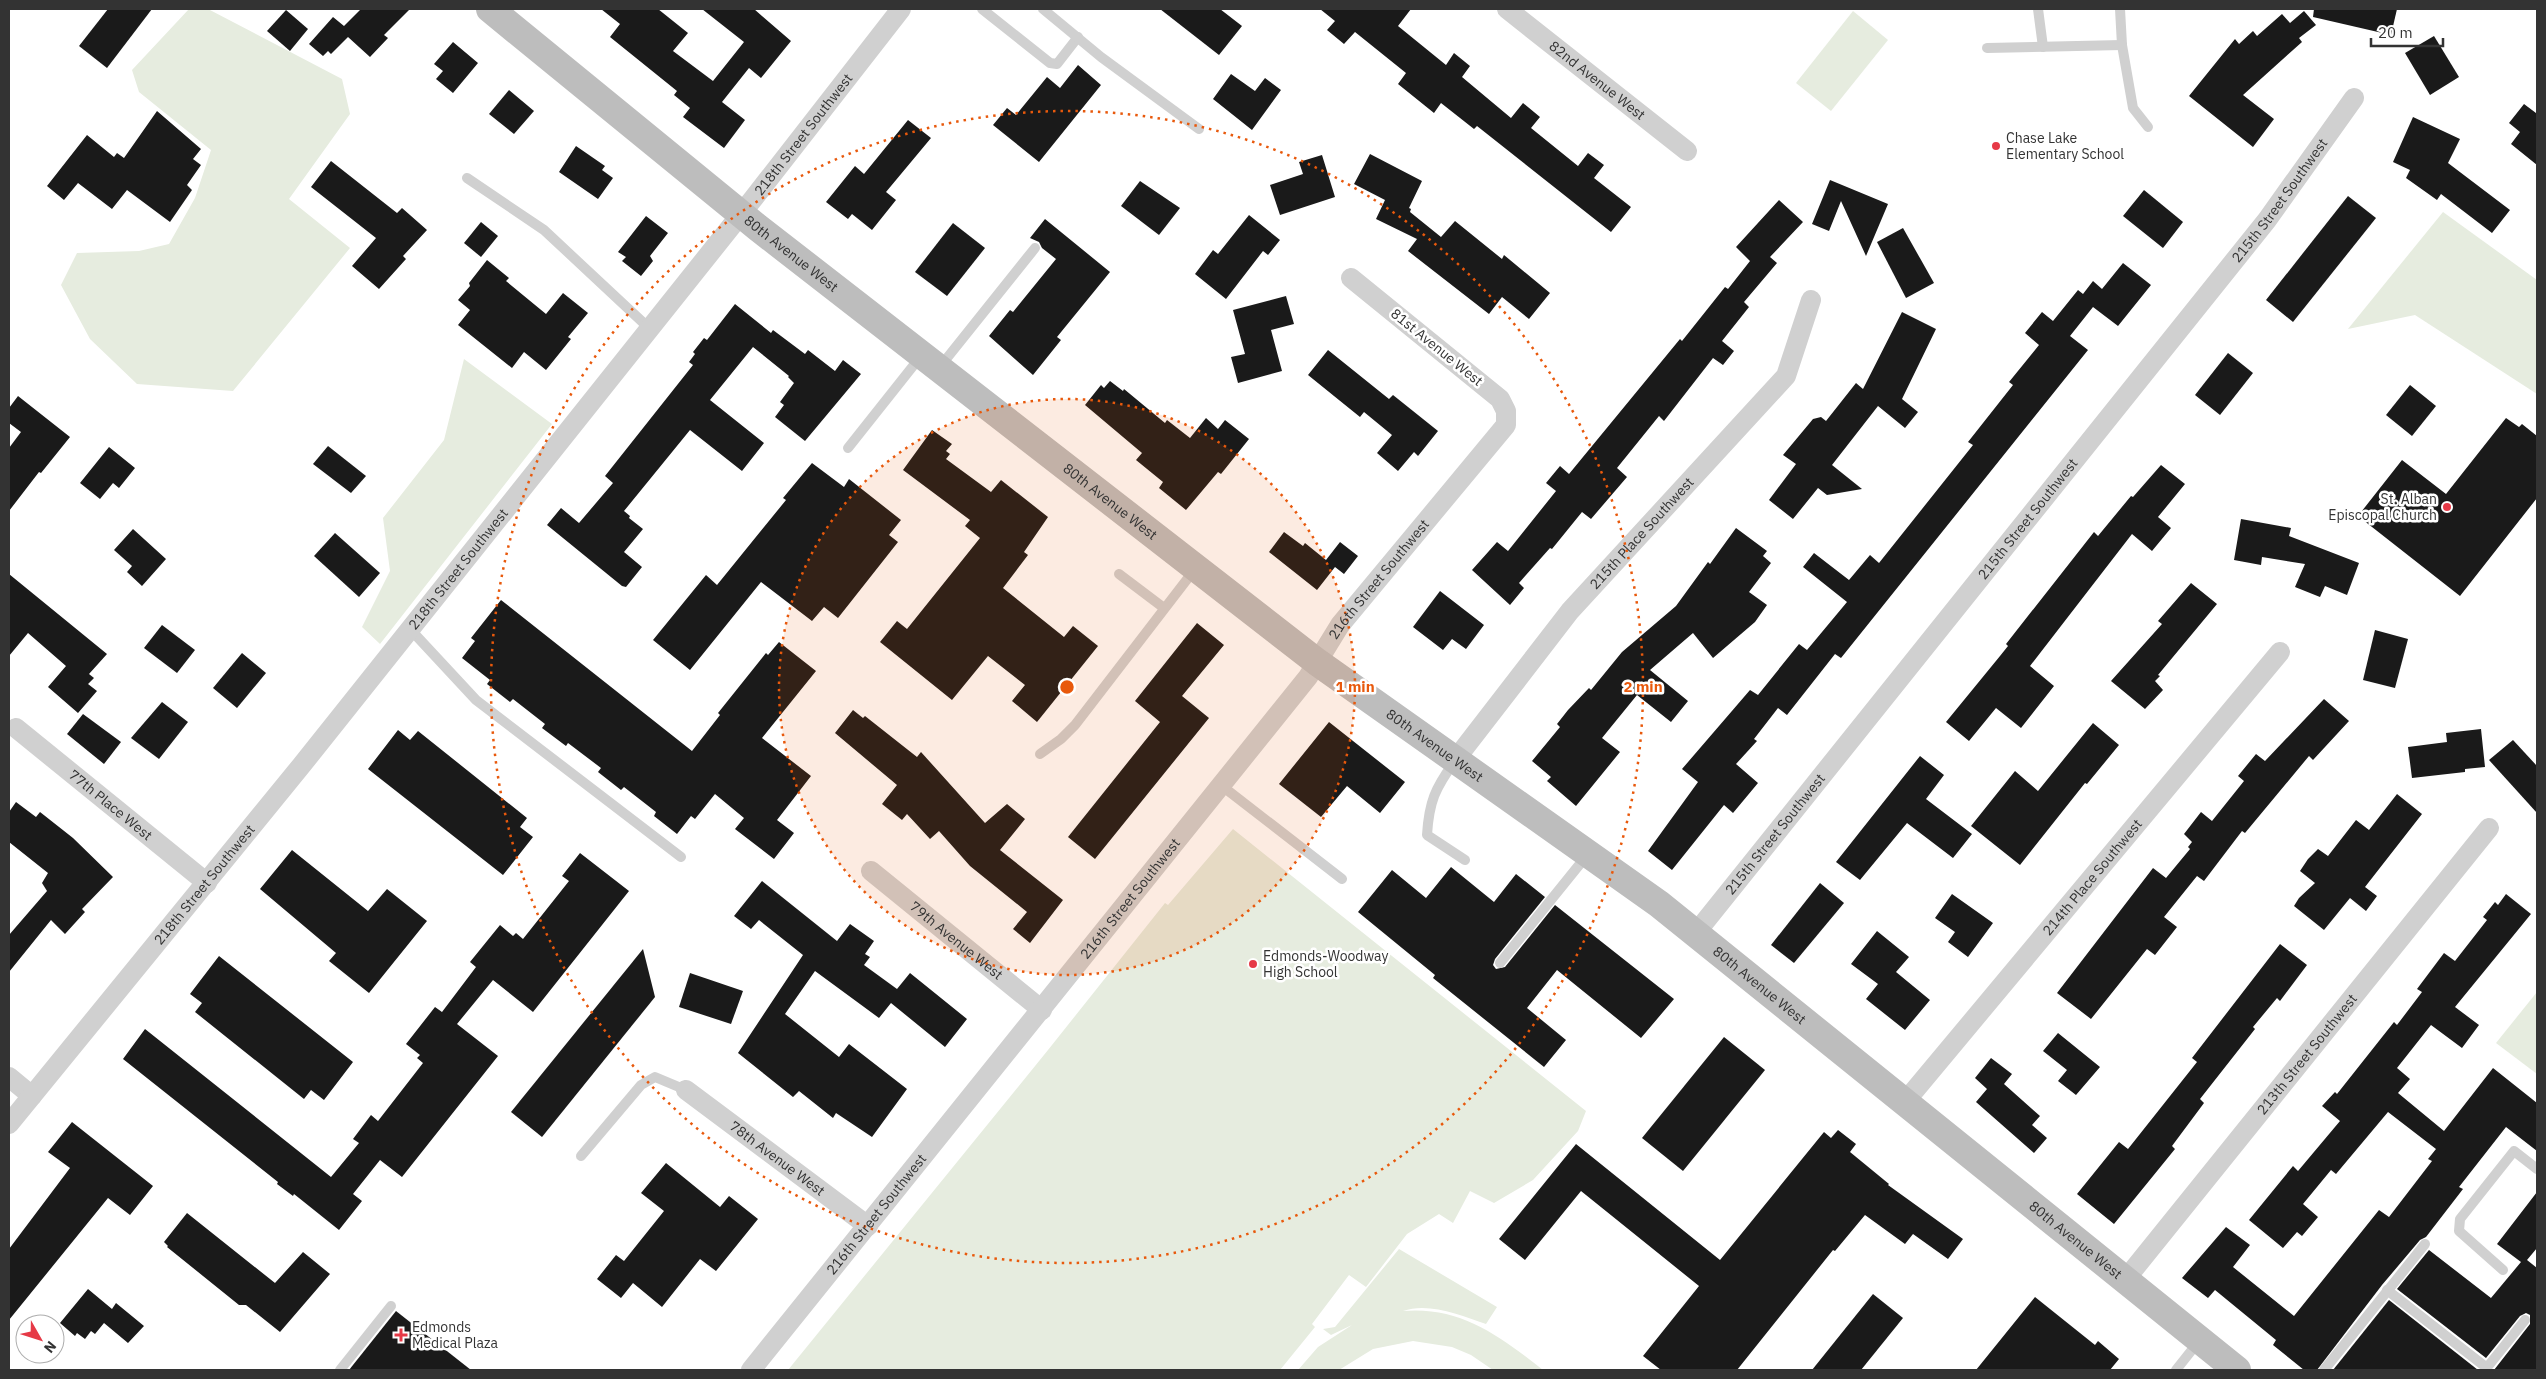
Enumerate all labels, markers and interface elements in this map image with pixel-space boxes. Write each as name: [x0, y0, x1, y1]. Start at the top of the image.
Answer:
scale bar: [2371, 15, 2444, 47]
text: 20 m: [2378, 23, 2413, 42]
street label: 82nd Avenue West: [1545, 37, 1649, 124]
street label: 218th Street Southwest: [750, 70, 857, 199]
place label: Chase Lake Elementary School: [2006, 129, 2124, 163]
street label: 215th Street Southwest: [2228, 135, 2331, 266]
marker: Chase Lake Elementary School: [1990, 140, 2002, 152]
street label: 80th Avenue West: [740, 211, 842, 296]
street label: 81st Avenue West: [1387, 304, 1487, 390]
street label: 215th Street Southwest: [1974, 455, 2082, 583]
street label: 80th Avenue West: [1059, 459, 1161, 544]
street label: 215th Place Southwest: [1586, 473, 1698, 593]
place label: St. Alban Episcopal Church: [2328, 490, 2437, 524]
marker: St. Alban Episcopal Church: [2441, 501, 2453, 513]
street label: 218th Street Southwest: [404, 505, 512, 633]
street label: 216th Street Southwest: [1324, 515, 1433, 643]
text: 1 min: [1335, 677, 1375, 696]
text: 2 min: [1623, 677, 1663, 696]
centre of rings: [1058, 678, 1076, 696]
street label: 80th Avenue West: [1383, 705, 1487, 786]
street label: 77th Place West: [65, 766, 156, 844]
street label: 215th Street Southwest: [1721, 770, 1829, 898]
street label: 214th Place Southwest: [2039, 815, 2146, 939]
street label: 218th Street Southwest: [150, 821, 259, 948]
street label: 216th Street Southwest: [1076, 834, 1184, 963]
street label: 79th Avenue West: [906, 897, 1007, 984]
street label: 80th Avenue West: [1709, 942, 1810, 1028]
place label: Edmonds-Woodway High School: [1263, 947, 1388, 981]
marker: Edmonds-Woodway High School: [1247, 958, 1259, 970]
street label: 213th Street Southwest: [2253, 990, 2361, 1118]
street label: 78th Avenue West: [726, 1117, 829, 1200]
street label: 216th Street Southwest: [822, 1150, 930, 1278]
street label: 80th Avenue West: [2025, 1197, 2126, 1283]
north arrow: [15, 1314, 65, 1364]
place label: Edmonds Medical Plaza: [412, 1318, 499, 1352]
marker: Edmonds Medical Plaza: [394, 1328, 408, 1342]
text: N: [40, 1338, 60, 1357]

